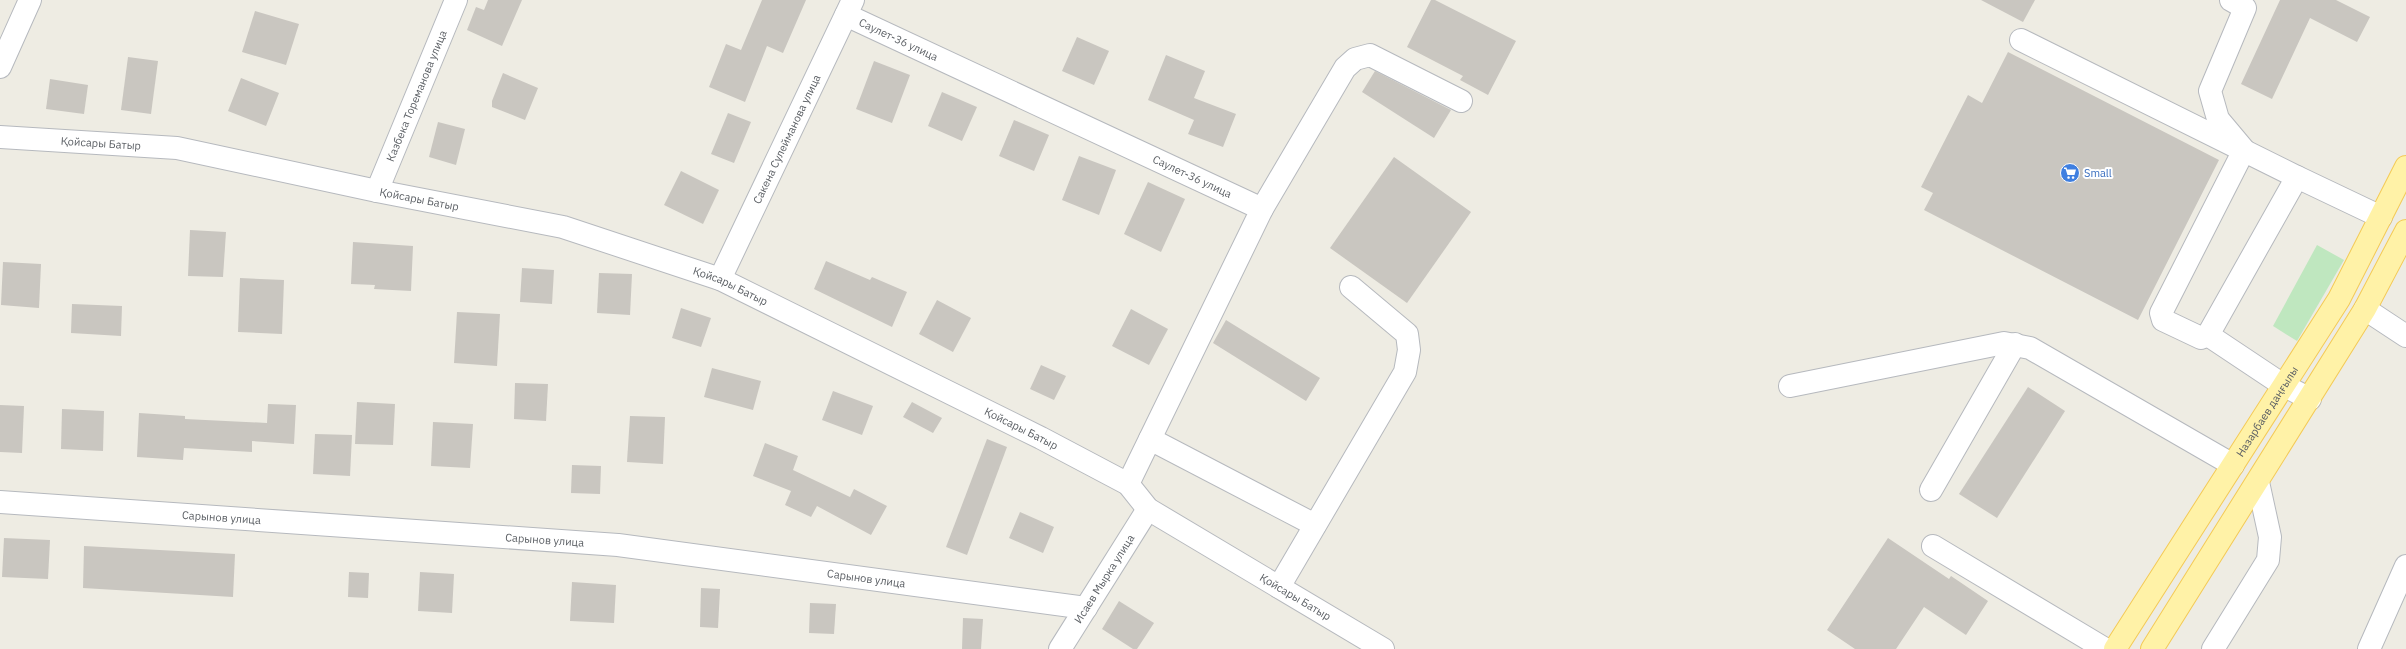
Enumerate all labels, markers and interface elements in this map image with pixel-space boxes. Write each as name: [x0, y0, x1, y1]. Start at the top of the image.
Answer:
street label: Саулет-36 улица: [857, 15, 940, 64]
street label: Казбека Тореманова улица: [383, 28, 450, 164]
street label: Сакена Сулейманова улица: [750, 72, 824, 206]
street label: Қойсары Батыр: [60, 134, 141, 153]
street label: Саулет-36 улица: [1150, 152, 1234, 201]
supermarket icon: Small: [2059, 162, 2081, 184]
place label: Small: [2084, 166, 2112, 180]
street label: Қойсары Батыр: [378, 185, 460, 214]
street label: Қойсары Батыр: [691, 264, 770, 309]
street label: Назарбаев даңғылы: [2233, 364, 2301, 459]
street label: Қойсары Батыр: [982, 404, 1060, 453]
street label: Сарынов улица: [182, 508, 261, 527]
street label: Сарынов улица: [505, 530, 585, 550]
street label: Исаев Мырка улица: [1071, 532, 1137, 626]
street label: Сарынов улица: [826, 566, 906, 591]
street label: Қойсары Батыр: [1257, 570, 1334, 623]

